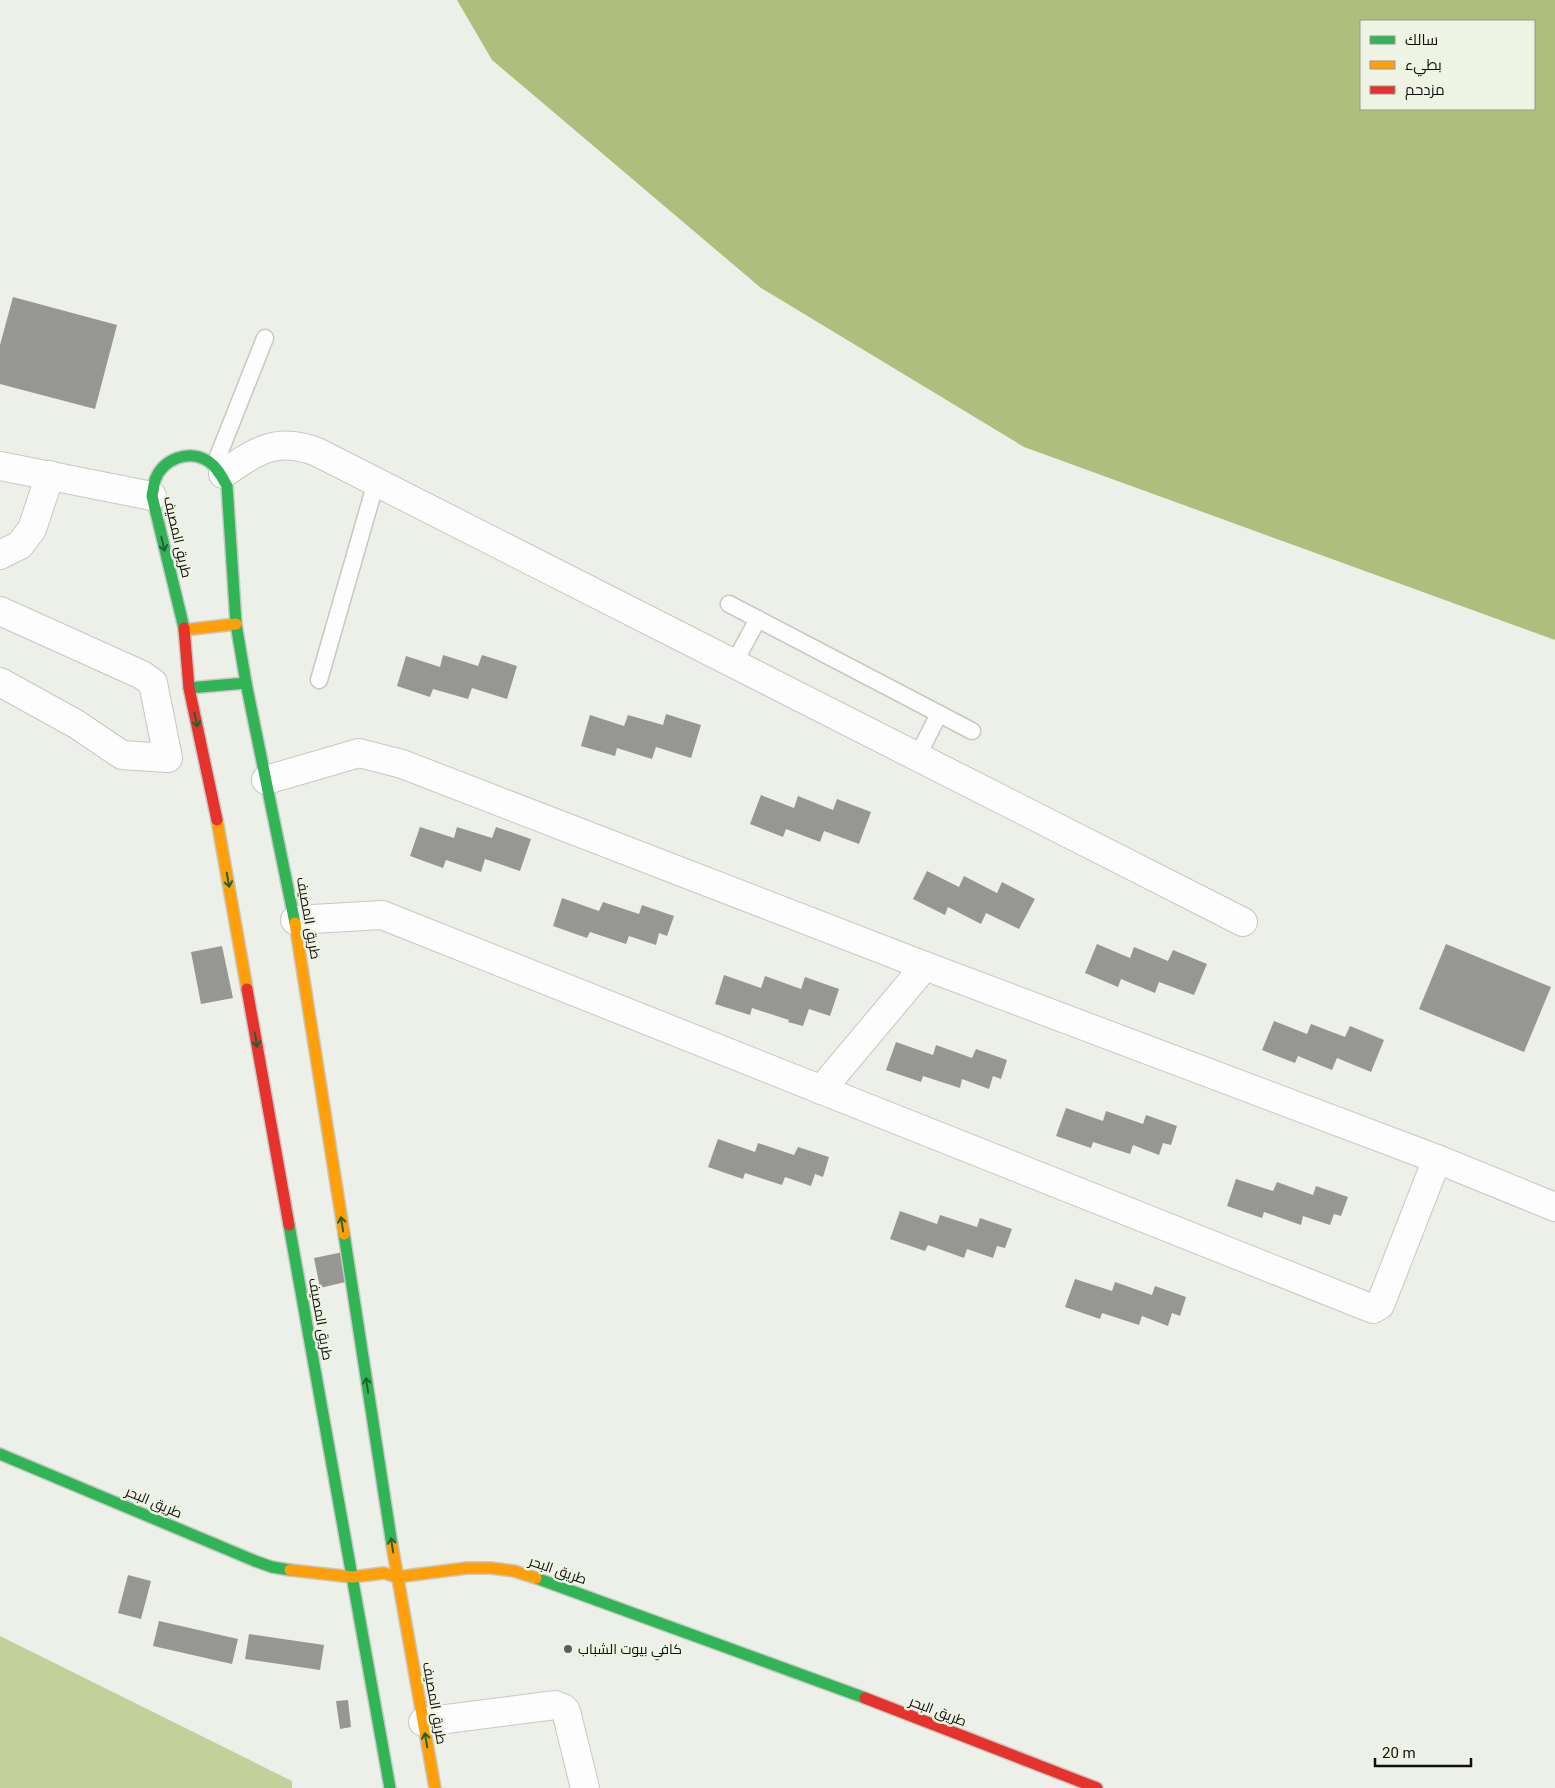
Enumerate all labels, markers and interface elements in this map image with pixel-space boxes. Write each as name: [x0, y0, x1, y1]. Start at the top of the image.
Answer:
legend: [1360, 20, 1535, 110]
text: سالك: [1405, 31, 1438, 49]
text: بطيء: [1405, 56, 1442, 77]
text: مزدحم: [1405, 81, 1445, 100]
street label: طريق المصيف: [160, 495, 195, 580]
one-way arrow: [159, 535, 168, 551]
one-way arrow: [192, 712, 201, 728]
one-way arrow: [223, 871, 233, 887]
street label: طريق المصيف: [293, 876, 324, 961]
one-way arrow: [252, 1031, 262, 1047]
one-way arrow: [337, 1217, 347, 1233]
street label: طريق المصيف: [305, 1277, 336, 1362]
one-way arrow: [362, 1377, 372, 1393]
street label: طريق البحر: [122, 1483, 185, 1522]
one-way arrow: [386, 1538, 396, 1554]
street label: طريق البحر: [526, 1552, 589, 1588]
place label: كافي بيوت الشباب: [578, 1641, 682, 1661]
marker: كافي بيوت الشباب: [562, 1643, 574, 1655]
street label: طريق المصيف: [419, 1661, 450, 1746]
street label: طريق البحر: [906, 1692, 969, 1730]
one-way arrow: [421, 1732, 430, 1748]
scale bar: [1375, 1736, 1471, 1768]
text: 20 m: [1382, 1744, 1416, 1762]

